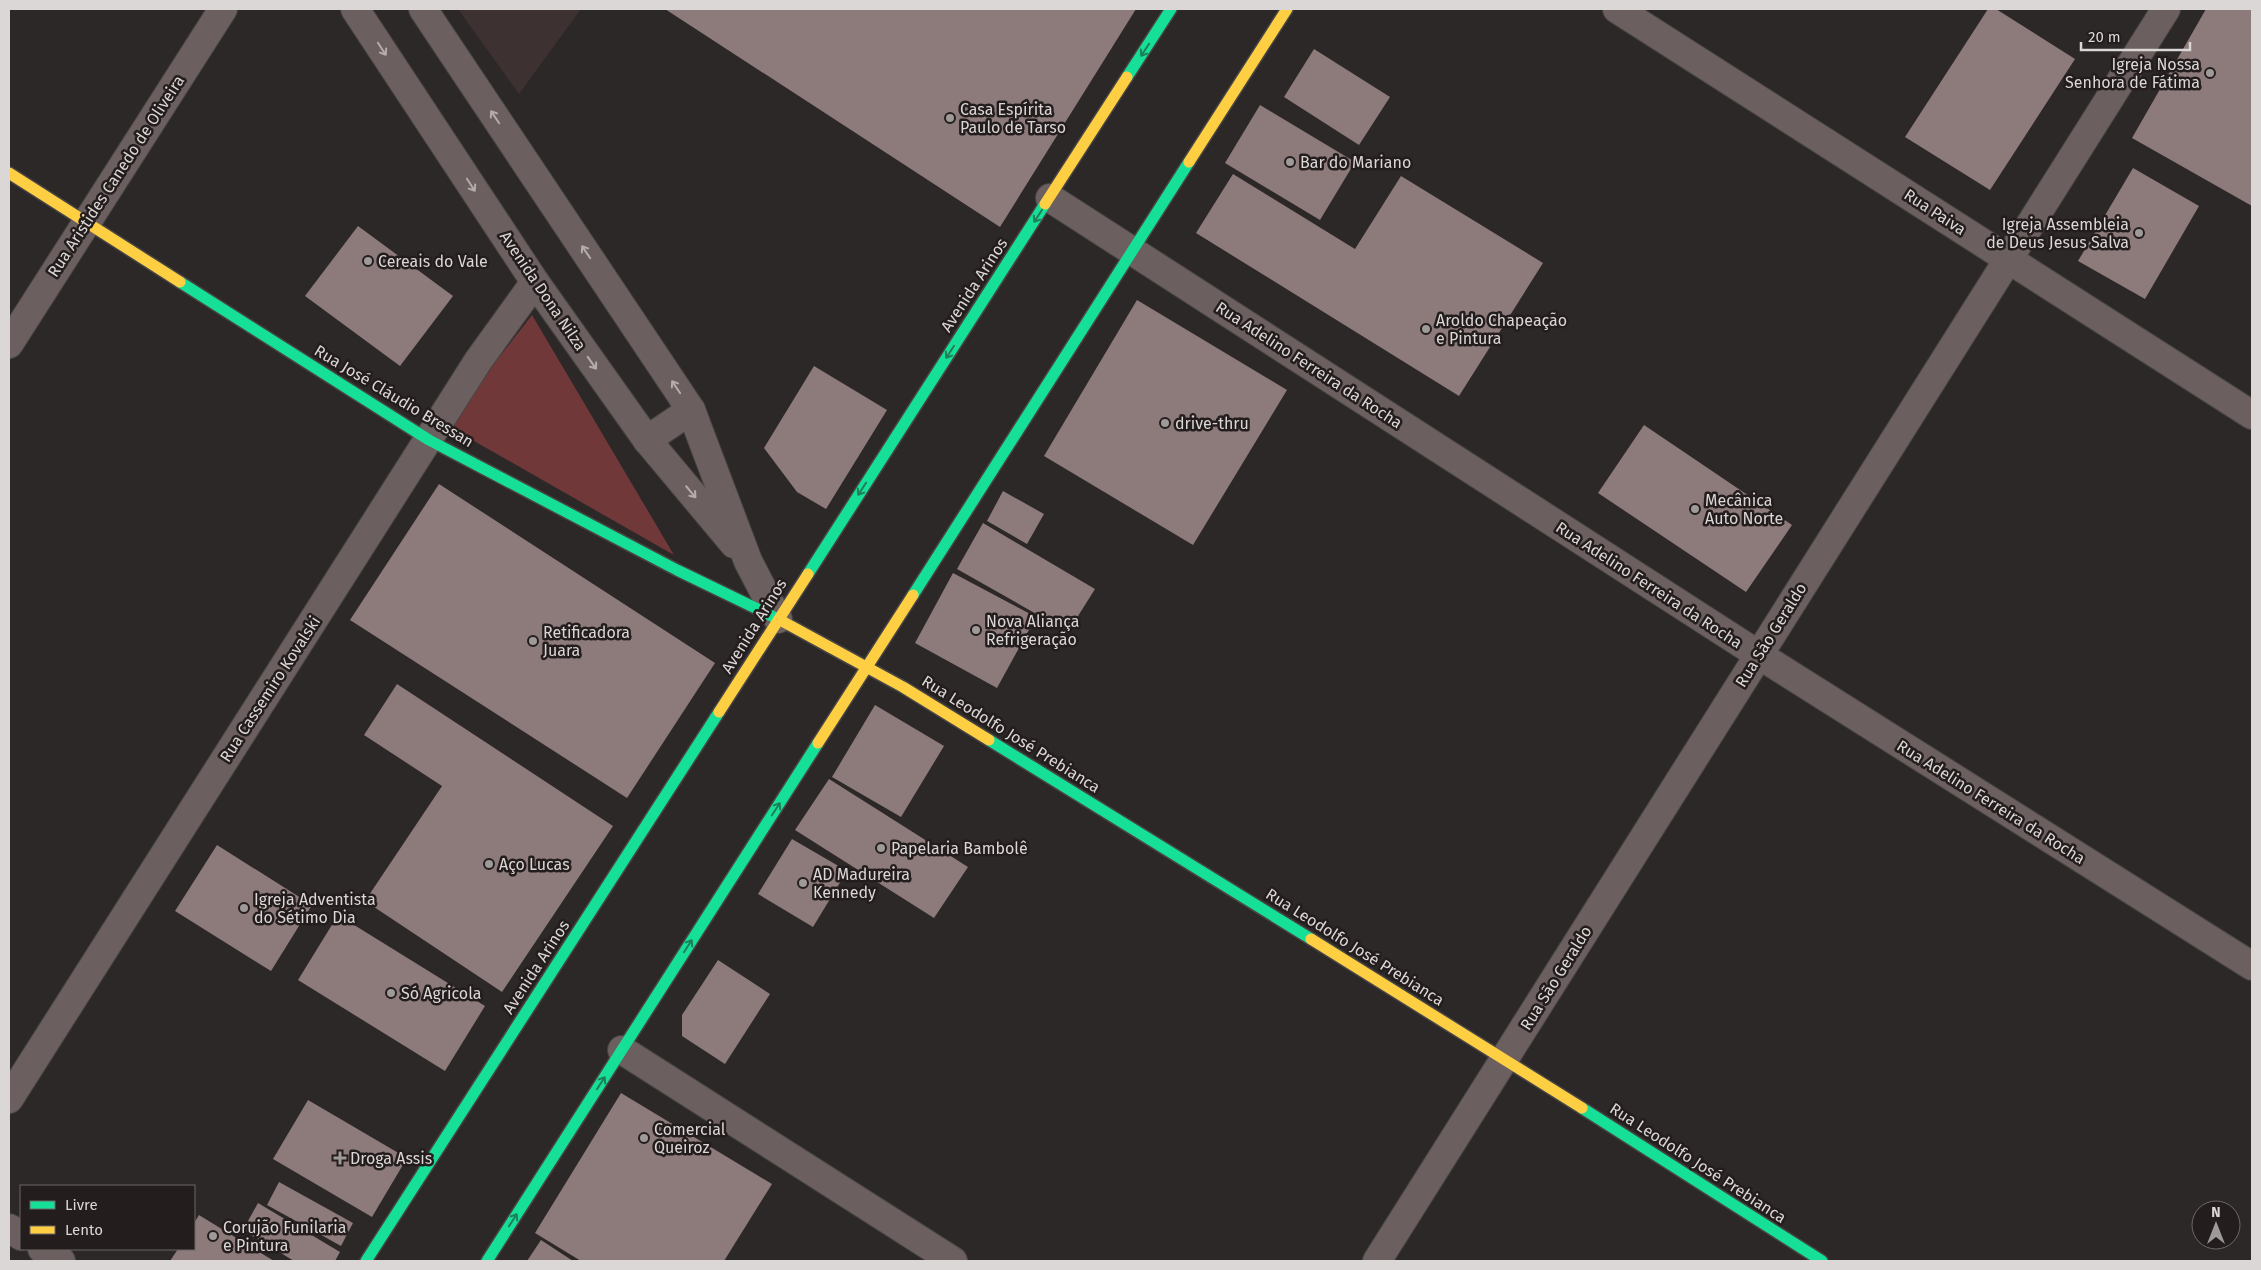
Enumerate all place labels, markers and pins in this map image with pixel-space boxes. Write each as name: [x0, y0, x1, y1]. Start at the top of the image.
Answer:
place label: Igreja Nossa Senhora de Fátima: [2065, 55, 2200, 92]
marker: Igreja Nossa Senhora de Fátima: [2204, 67, 2216, 79]
place label: Casa Espírita Paulo de Tarso: [960, 100, 1066, 137]
marker: Casa Espírita Paulo de Tarso: [944, 112, 956, 124]
place label: Bar do Mariano: [1300, 153, 1411, 172]
marker: Bar do Mariano: [1284, 156, 1296, 168]
place label: Igreja Assembleia de Deus Jesus Salva: [1986, 215, 2129, 252]
marker: Igreja Assembleia de Deus Jesus Salva: [2133, 227, 2145, 239]
place label: Cereais do Vale: [378, 252, 488, 271]
marker: Cereais do Vale: [362, 255, 374, 267]
place label: Aroldo Chapeação e Pintura: [1436, 311, 1567, 348]
marker: Aroldo Chapeação e Pintura: [1420, 323, 1432, 335]
place label: drive-thru: [1175, 414, 1249, 433]
marker: drive-thru: [1159, 417, 1171, 429]
place label: Mecânica Auto Norte: [1705, 491, 1783, 528]
marker: Mecânica Auto Norte: [1689, 503, 1701, 515]
place label: Nova Aliança Refrigeração: [986, 612, 1079, 650]
place label: Retificadora Juara: [543, 623, 630, 660]
marker: Nova Aliança Refrigeração: [970, 624, 982, 636]
marker: Retificadora Juara: [527, 635, 539, 647]
place label: Papelaria Bambolê: [891, 839, 1028, 858]
marker: Papelaria Bambolê: [875, 842, 887, 854]
place label: Aço Lucas: [499, 855, 570, 875]
marker: Aço Lucas: [483, 858, 495, 870]
place label: AD Madureira Kennedy: [813, 865, 910, 902]
marker: AD Madureira Kennedy: [797, 877, 809, 889]
place label: Igreja Adventista do Sétimo Dia: [254, 890, 376, 927]
marker: Igreja Adventista do Sétimo Dia: [238, 902, 250, 914]
place label: Só Agricola: [401, 984, 481, 1003]
marker: Só Agricola: [385, 987, 397, 999]
place label: Comercial Queiroz: [654, 1120, 726, 1157]
marker: Comercial Queiroz: [638, 1132, 650, 1144]
place label: Droga Assis: [350, 1149, 432, 1168]
marker: Droga Assis: [334, 1152, 346, 1164]
place label: Corujão Funilaria e Pintura: [223, 1218, 346, 1255]
marker: Corujão Funilaria e Pintura: [207, 1230, 219, 1242]

